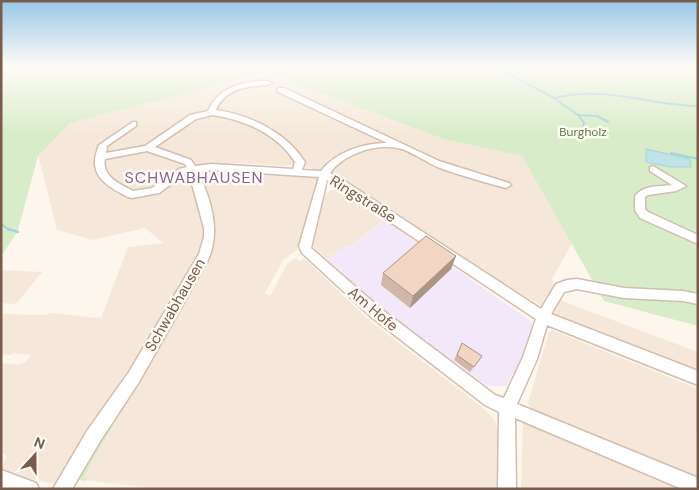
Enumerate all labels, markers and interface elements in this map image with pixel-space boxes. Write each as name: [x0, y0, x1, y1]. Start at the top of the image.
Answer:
park label: Burgholz: [559, 124, 607, 140]
district label: SCHWABHAUSEN: [124, 167, 264, 188]
street label: Ringstraße: [326, 171, 400, 227]
street label: Schwabhausen: [140, 255, 210, 355]
street label: Am Hofe: [344, 282, 402, 336]
north arrow: [10, 430, 60, 480]
text: N: [32, 433, 48, 453]

